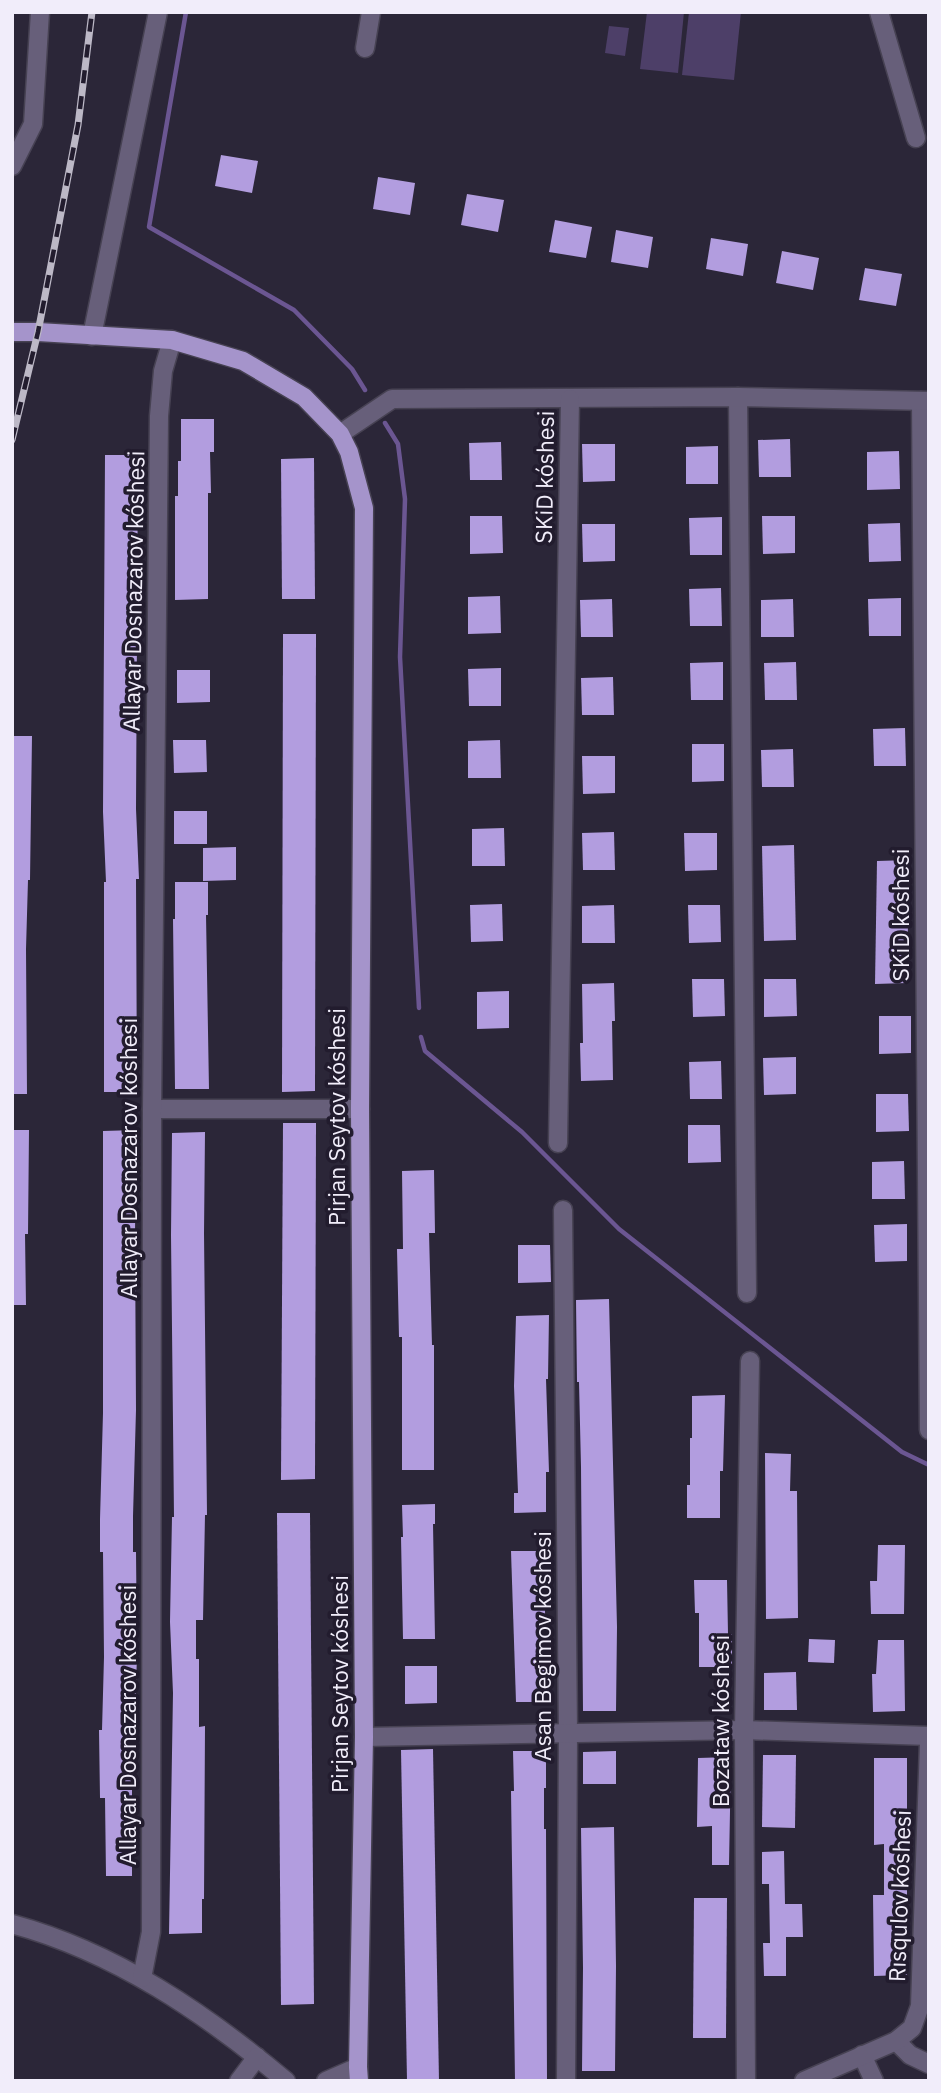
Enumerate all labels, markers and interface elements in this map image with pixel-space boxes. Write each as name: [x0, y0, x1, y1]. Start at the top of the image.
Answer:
street label: SKiD kóshesi: [528, 410, 560, 544]
street label: Allayar Dosnazarov kóshesi: [116, 450, 150, 732]
street label: SKiD kóshesi: [885, 848, 915, 982]
street label: Pirjan Seytov kóshesi: [321, 1008, 351, 1226]
street label: Allayar Dosnazarov kóshesi: [113, 1018, 143, 1298]
street label: Asan Begimov kóshesi: [527, 1531, 557, 1761]
street label: Pirjan Seytov kóshesi: [324, 1575, 354, 1793]
street label: Allayar Dosnazarov kóshesi: [112, 1585, 142, 1865]
street label: Bozataw kóshesi: [705, 1635, 735, 1807]
street label: Rısqulov kóshesi: [881, 1809, 917, 1983]

